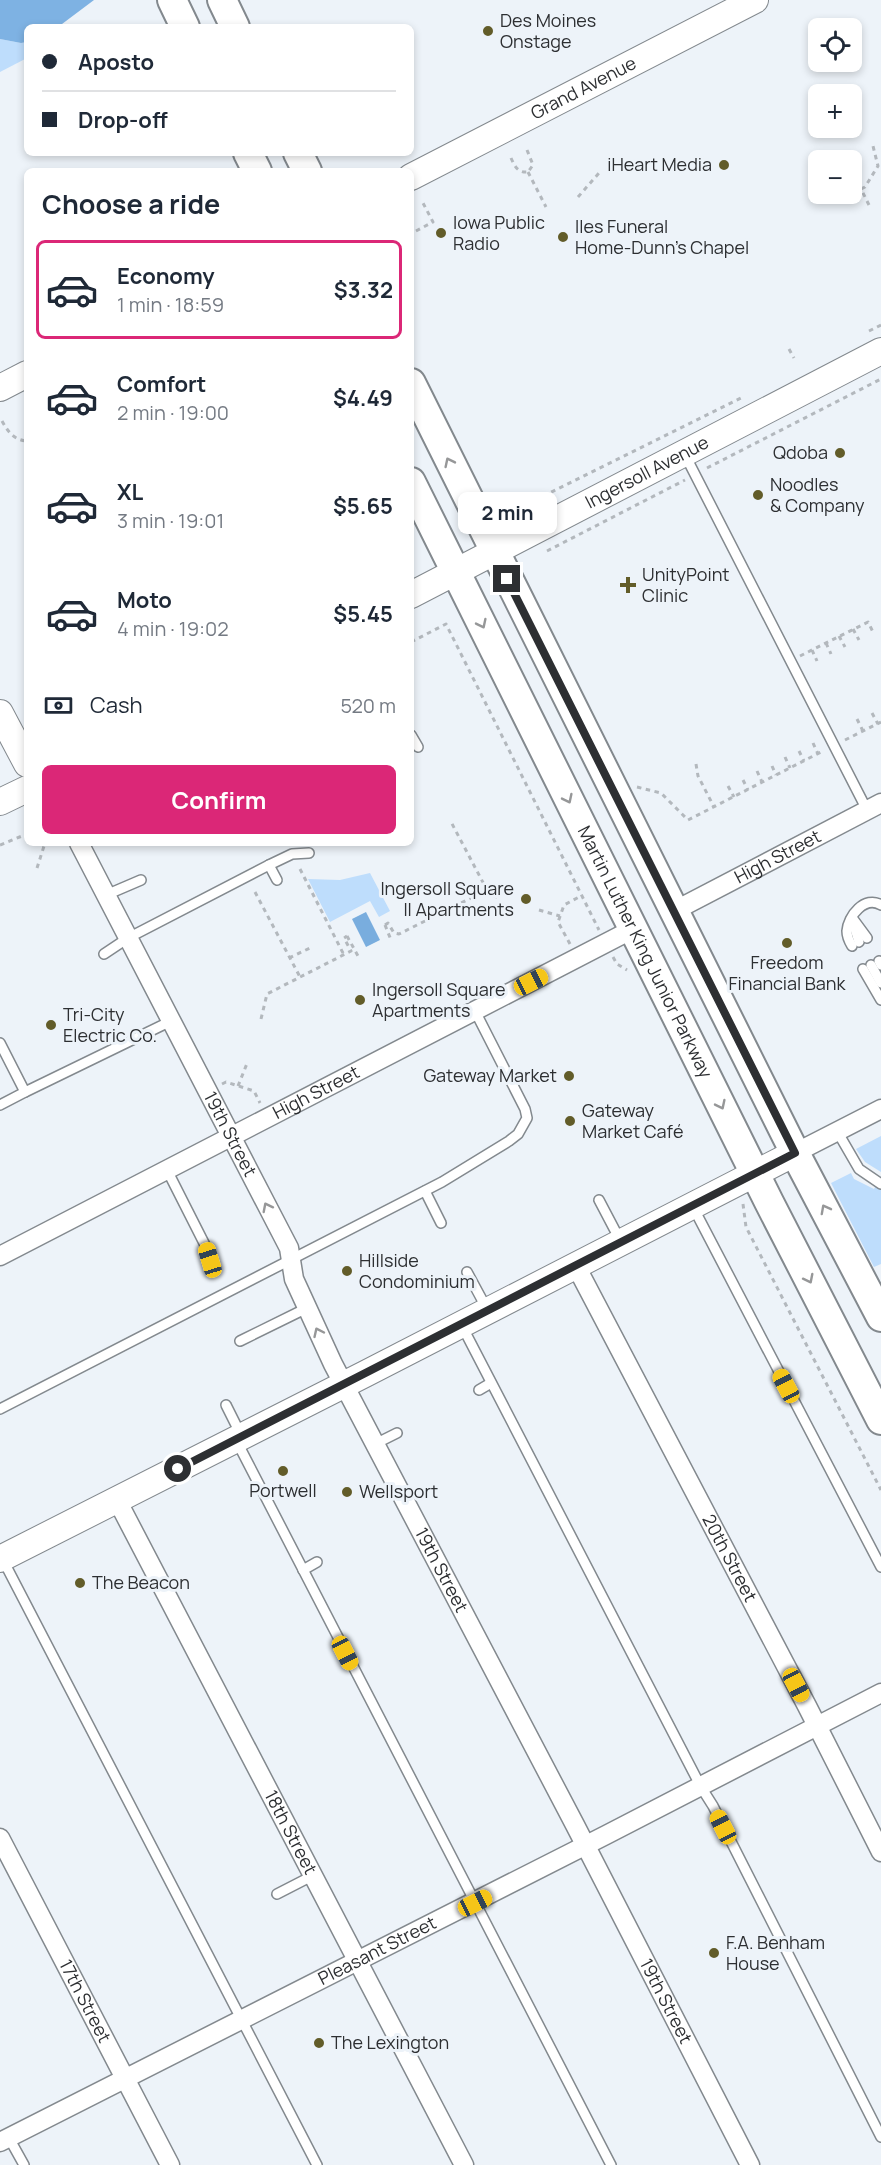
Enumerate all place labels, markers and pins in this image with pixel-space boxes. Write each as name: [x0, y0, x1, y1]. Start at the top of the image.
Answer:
place label: Des Moines Onstage: [500, 8, 596, 53]
marker: Des Moines Onstage: [481, 24, 495, 38]
place label: iHeart Media: [607, 152, 712, 176]
marker: iHeart Media: [717, 158, 731, 172]
place label: Iowa Public Radio: [453, 210, 545, 255]
place label: Iles Funeral Home-Dunn's Chapel: [575, 214, 749, 259]
marker: Iowa Public Radio: [434, 226, 448, 240]
marker: Iles Funeral Home-Dunn's Chapel: [556, 230, 570, 244]
place label: Qdoba: [773, 440, 828, 464]
marker: Qdoba: [833, 446, 847, 460]
place label: Noodles & Company: [770, 472, 865, 517]
marker: Noodles & Company: [751, 488, 765, 502]
place label: UnityPoint Clinic: [642, 562, 730, 607]
marker: UnityPoint Clinic: [619, 576, 637, 594]
place label: Ingersoll Square II Apartments: [380, 876, 514, 921]
marker: Ingersoll Square II Apartments: [519, 892, 533, 906]
marker: Freedom Financial Bank: [780, 936, 794, 950]
place label: Freedom Financial Bank: [729, 950, 847, 995]
place label: Ingersoll Square Apartments: [372, 977, 506, 1022]
marker: Ingersoll Square Apartments: [353, 993, 367, 1007]
place label: Tri-City Electric Co.: [63, 1002, 157, 1047]
marker: Tri-City Electric Co.: [44, 1018, 58, 1032]
place label: Gateway Market: [423, 1063, 557, 1087]
marker: Gateway Market: [562, 1069, 576, 1083]
place label: Gateway Market Café: [582, 1098, 683, 1143]
marker: Gateway Market Café: [563, 1114, 577, 1128]
place label: Hillside Condominium: [359, 1248, 475, 1293]
marker: Hillside Condominium: [340, 1264, 354, 1278]
marker: Portwell: [276, 1464, 290, 1478]
place label: Portwell: [249, 1478, 317, 1502]
place label: Wellsport: [359, 1479, 438, 1503]
marker: Wellsport: [340, 1485, 354, 1499]
place label: The Beacon: [92, 1570, 190, 1594]
marker: The Beacon: [73, 1576, 87, 1590]
place label: F.A. Benham House: [726, 1930, 825, 1975]
marker: F.A. Benham House: [707, 1946, 721, 1960]
place label: The Lexington: [331, 2030, 449, 2054]
marker: The Lexington: [312, 2036, 326, 2050]

